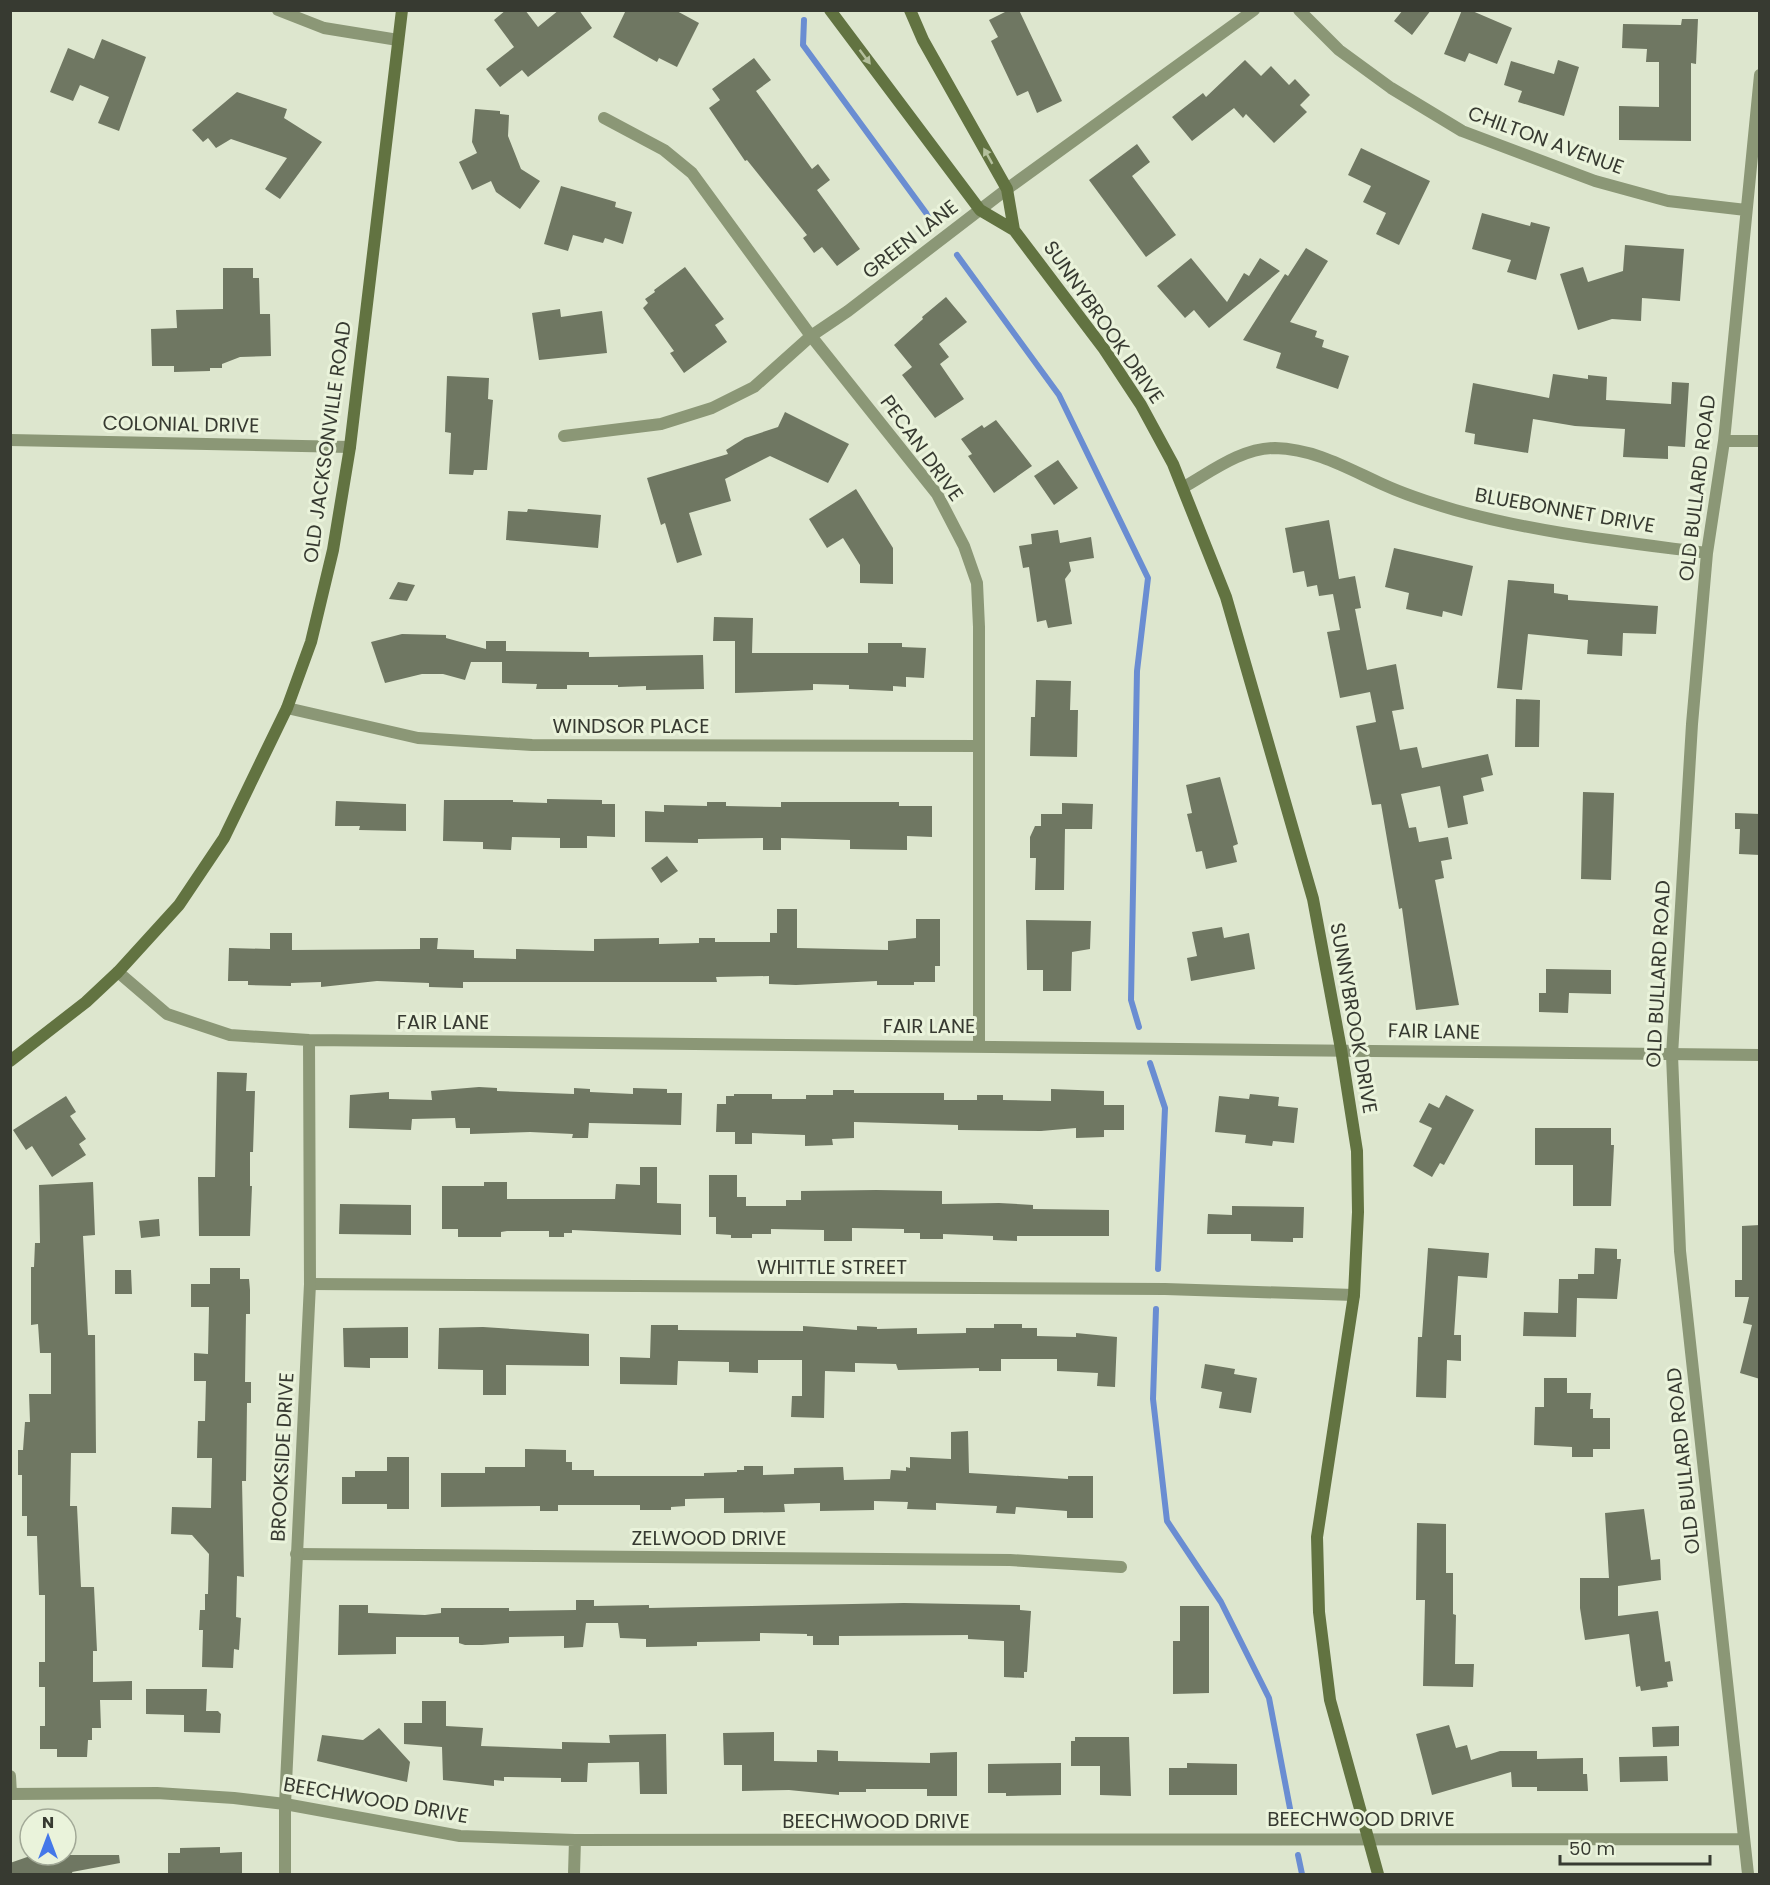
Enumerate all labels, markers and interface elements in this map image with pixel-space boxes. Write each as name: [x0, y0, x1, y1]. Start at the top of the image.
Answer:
one-way arrow: [859, 50, 871, 65]
street label: CHILTON AVENUE: [1464, 99, 1628, 181]
one-way arrow: [983, 147, 993, 164]
street label: GREEN LANE: [856, 193, 964, 285]
street label: SUNNYBROOK DRIVE: [1037, 235, 1171, 409]
street label: OLD JACKSONVILLE ROAD: [296, 319, 358, 565]
street label: PECAN DRIVE: [874, 389, 970, 507]
street label: OLD BULLARD ROAD: [1672, 393, 1722, 583]
street label: COLONIAL DRIVE: [102, 409, 260, 439]
street label: BLUEBONNET DRIVE: [1473, 480, 1657, 540]
street label: WINDSOR PLACE: [553, 712, 710, 740]
street label: OLD BULLARD ROAD: [1639, 880, 1677, 1068]
street label: SUNNYBROOK DRIVE: [1323, 920, 1385, 1116]
street label: FAIR LANE: [397, 1008, 489, 1036]
street label: FAIR LANE: [883, 1012, 975, 1040]
street label: FAIR LANE: [1388, 1016, 1480, 1046]
street label: WHITTLE STREET: [757, 1253, 907, 1281]
street label: OLD BULLARD ROAD: [1659, 1366, 1707, 1556]
street label: BROOKSIDE DRIVE: [264, 1372, 300, 1542]
street label: ZELWOOD DRIVE: [631, 1524, 787, 1552]
street label: BEECHWOOD DRIVE: [281, 1770, 471, 1830]
street label: BEECHWOOD DRIVE: [1267, 1805, 1455, 1833]
north arrow: [18, 1807, 78, 1867]
street label: BEECHWOOD DRIVE: [782, 1807, 970, 1835]
text: N: [42, 1811, 54, 1834]
scale bar: [1560, 1828, 1710, 1866]
text: 50 m: [1569, 1836, 1615, 1861]

